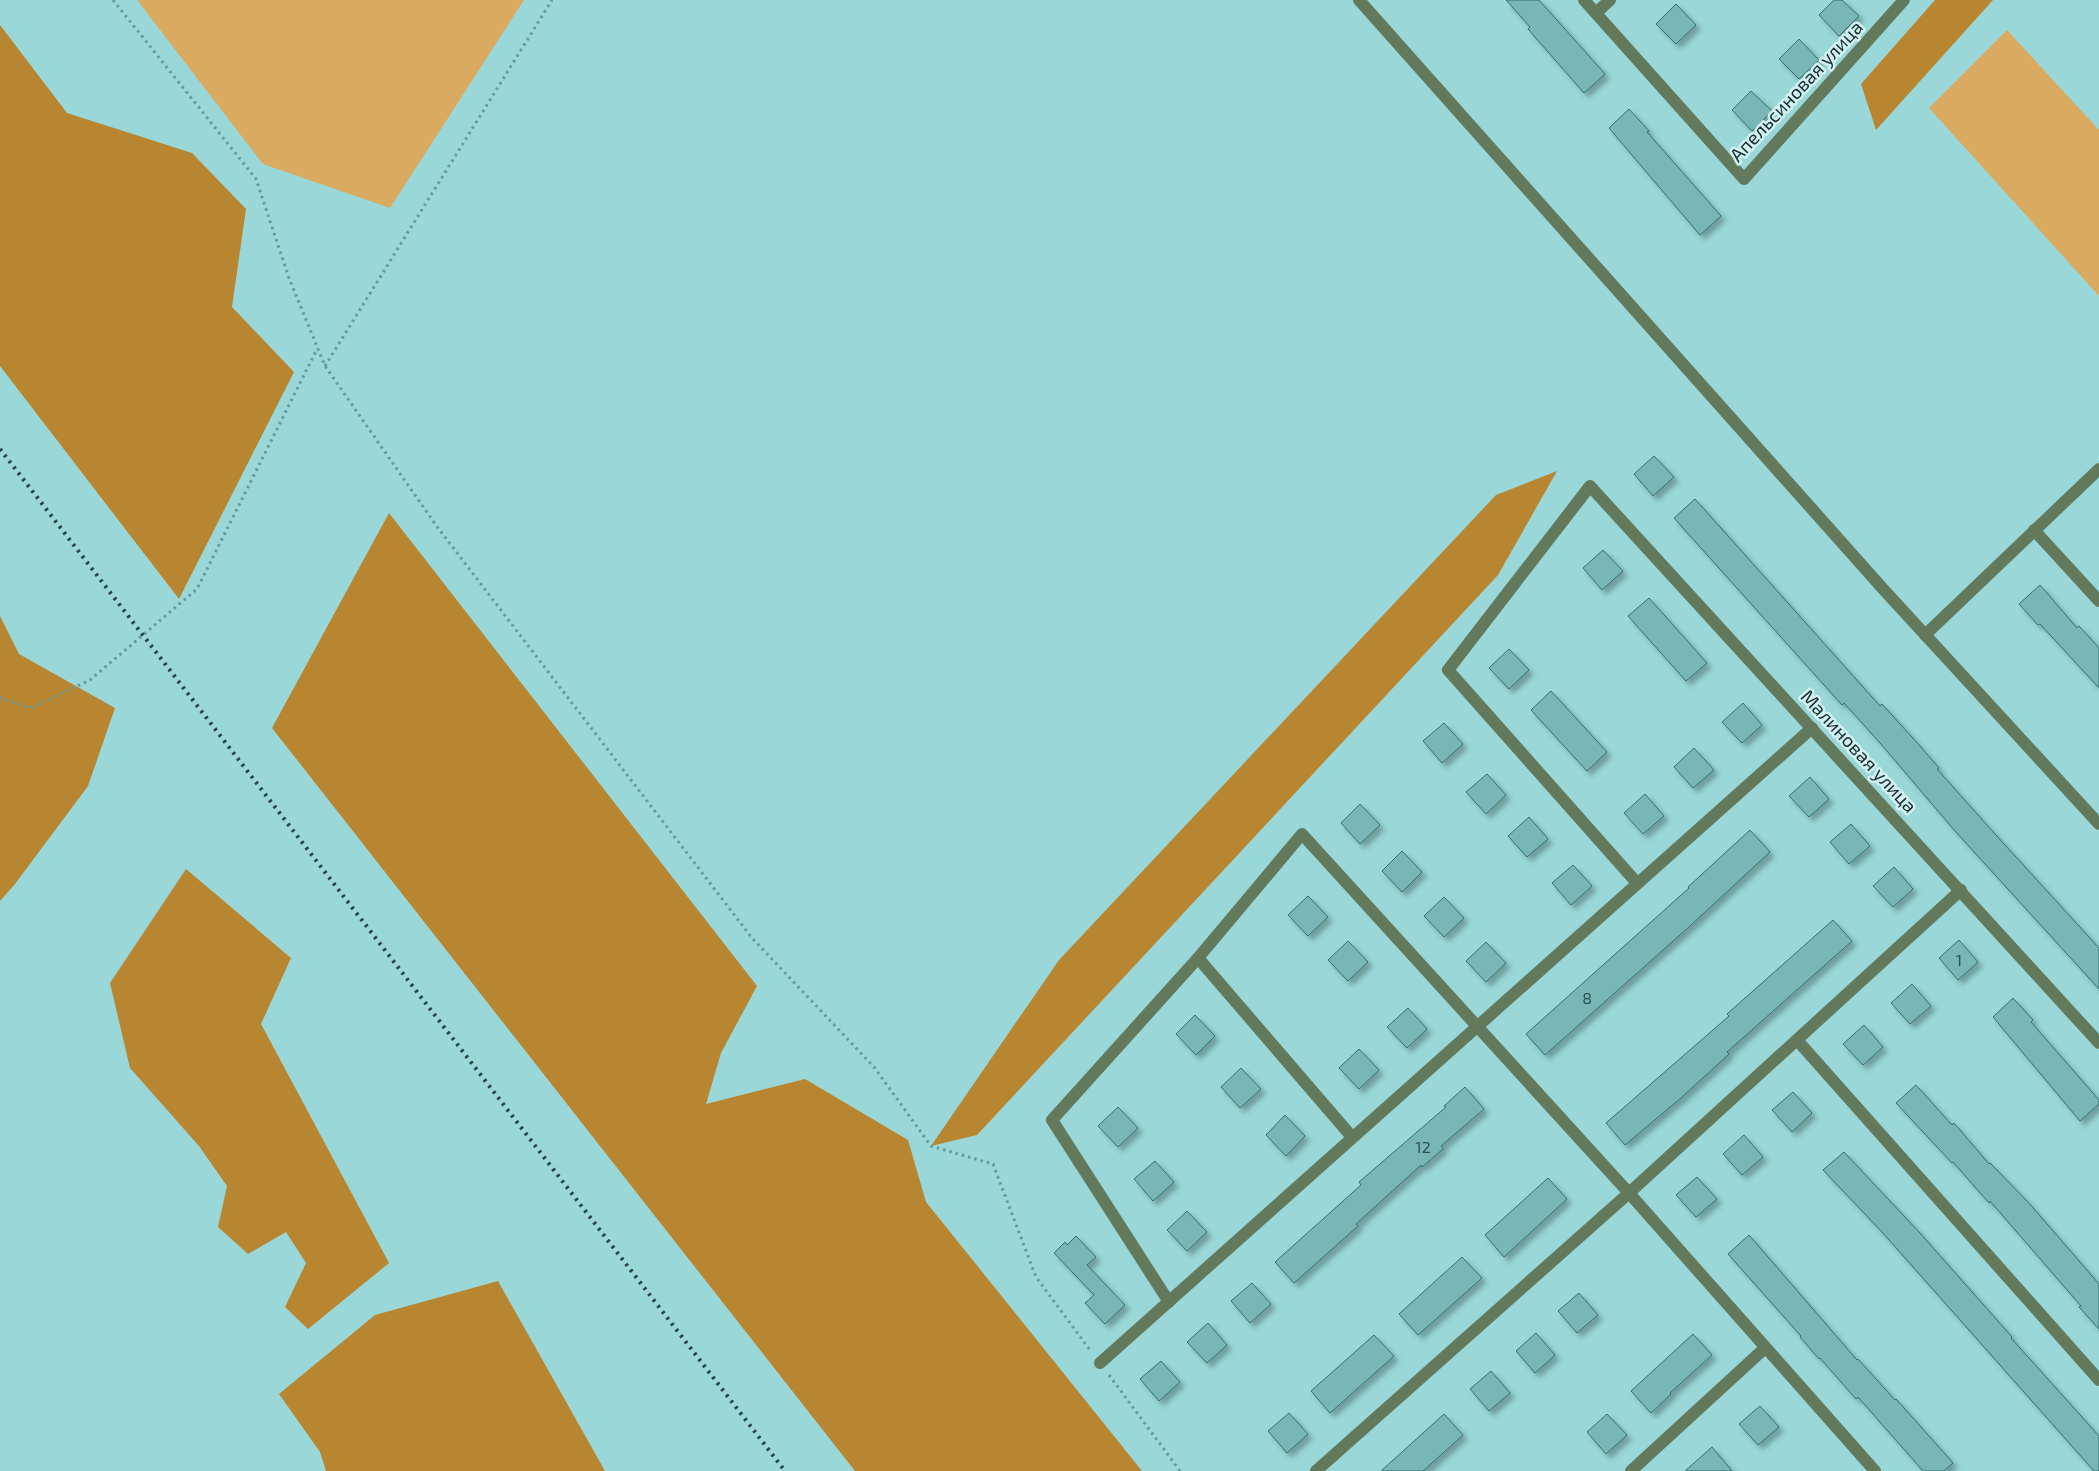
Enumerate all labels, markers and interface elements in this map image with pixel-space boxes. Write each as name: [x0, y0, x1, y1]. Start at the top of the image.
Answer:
street label: Апельсиновая улица: [1724, 15, 1868, 167]
street label: Малиновая улица: [1796, 684, 1922, 818]
house number: 1: [1956, 950, 1962, 969]
house number: 8: [1582, 988, 1592, 1007]
house number: 12: [1415, 1137, 1431, 1156]

